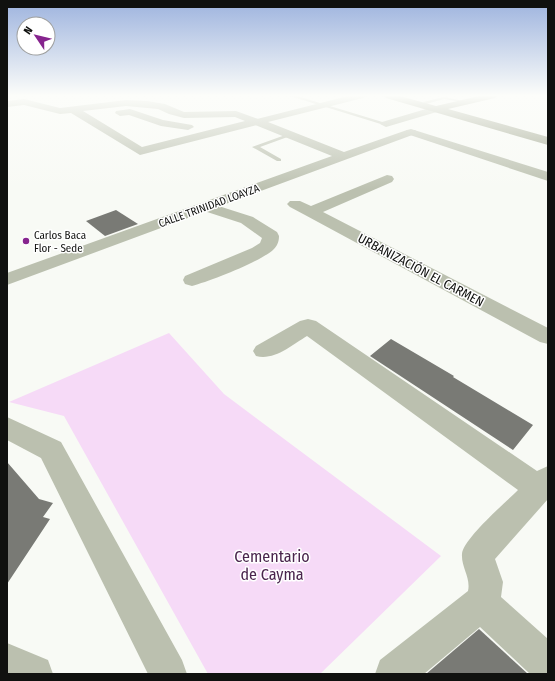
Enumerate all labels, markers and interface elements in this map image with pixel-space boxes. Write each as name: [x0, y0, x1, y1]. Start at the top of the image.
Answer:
north arrow: [16, 16, 56, 56]
text: N: [21, 24, 35, 37]
street label: CALLE TRINIDAD LOAYZA: [157, 182, 261, 230]
place label: Carlos Baca Flor - Sede: [34, 229, 86, 255]
street label: URBANIZACIÓN EL CARMEN: [355, 230, 487, 310]
marker: Carlos Baca Flor - Sede: [21, 236, 31, 246]
park label: Cementario de Cayma: [234, 547, 310, 584]

